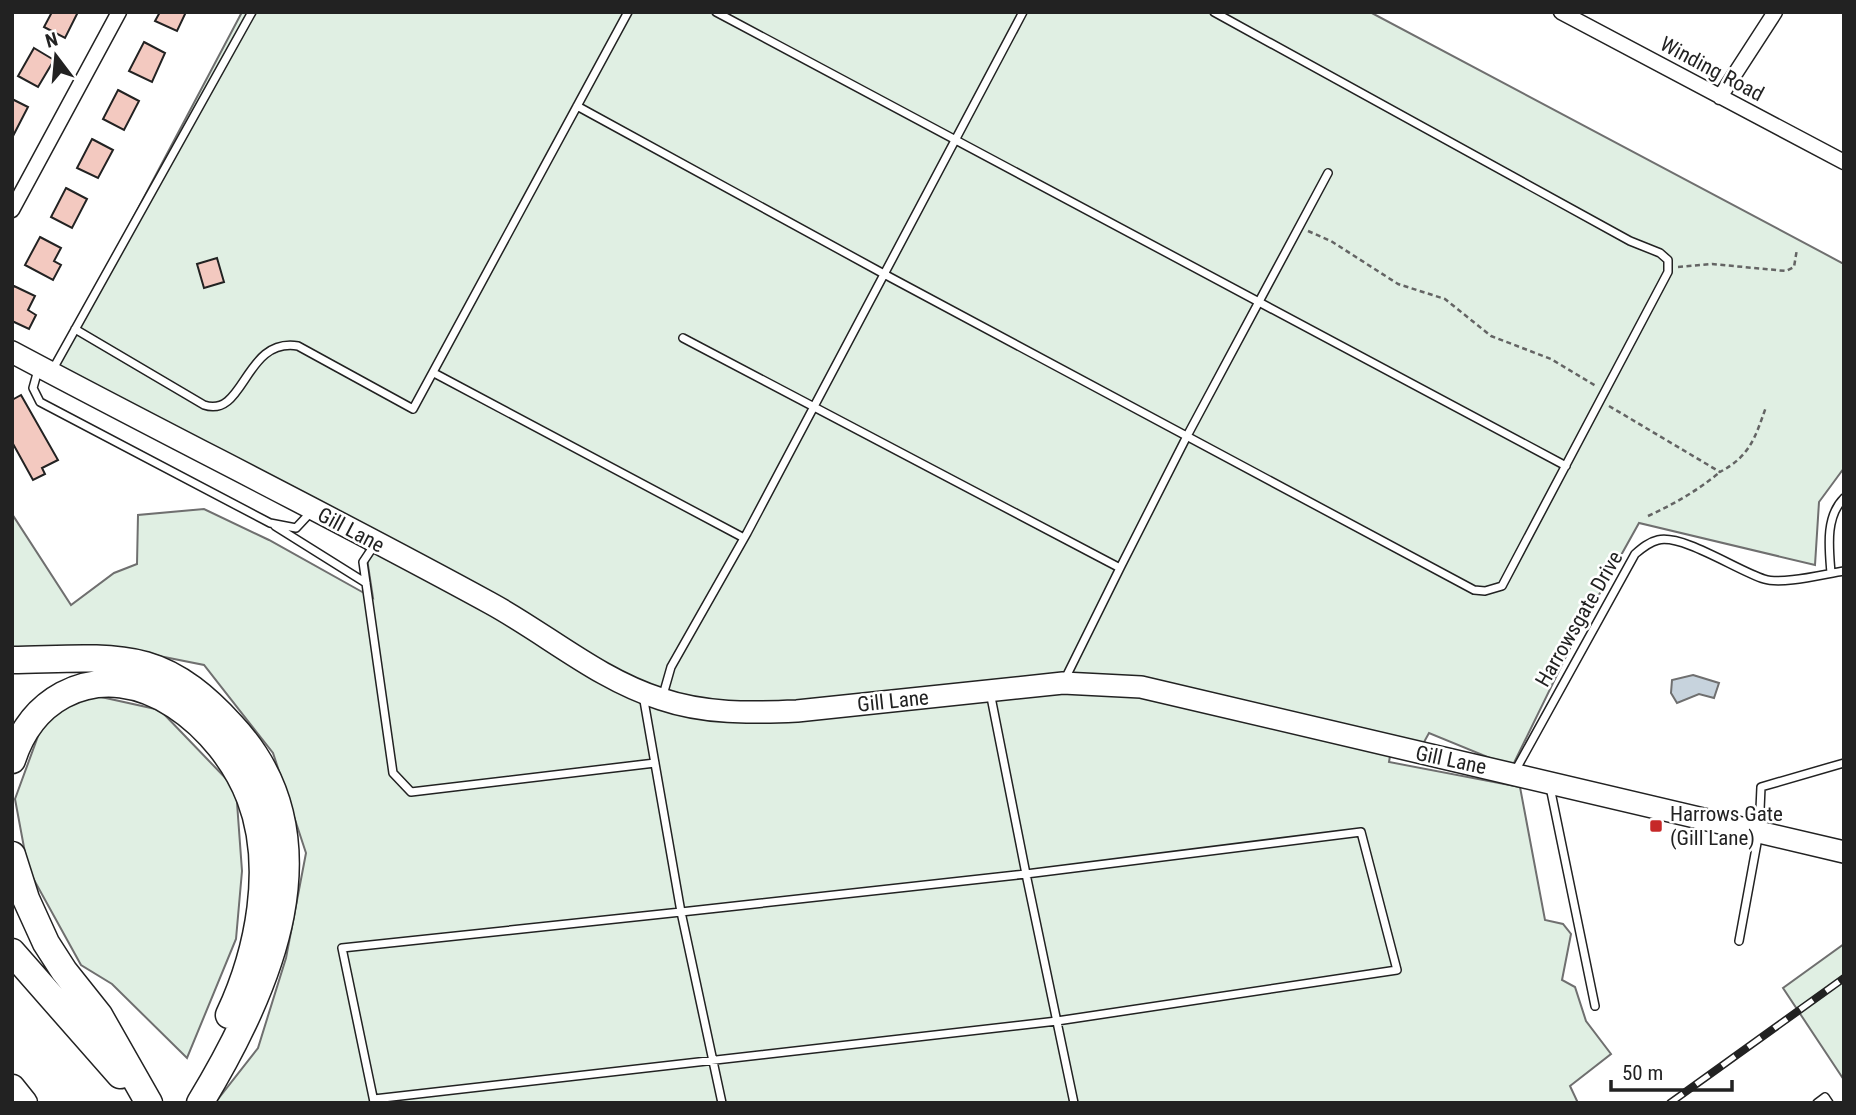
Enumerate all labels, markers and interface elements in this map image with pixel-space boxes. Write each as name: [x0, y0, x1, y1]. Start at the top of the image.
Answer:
north arrow: [21, 21, 91, 91]
text: N: [43, 27, 60, 53]
street label: Winding Road: [1656, 32, 1768, 106]
street label: Gill Lane: [314, 503, 388, 558]
street label: Harrowsgate Drive: [1530, 547, 1628, 691]
street label: Gill Lane: [856, 685, 930, 717]
street label: Gill Lane: [1413, 741, 1489, 779]
place label: Harrows Gate (Gill Lane): [1670, 802, 1783, 850]
marker: Harrows Gate (Gill Lane): [1648, 818, 1664, 834]
scale bar: [1611, 1048, 1732, 1092]
text: 50 m: [1622, 1061, 1663, 1085]

